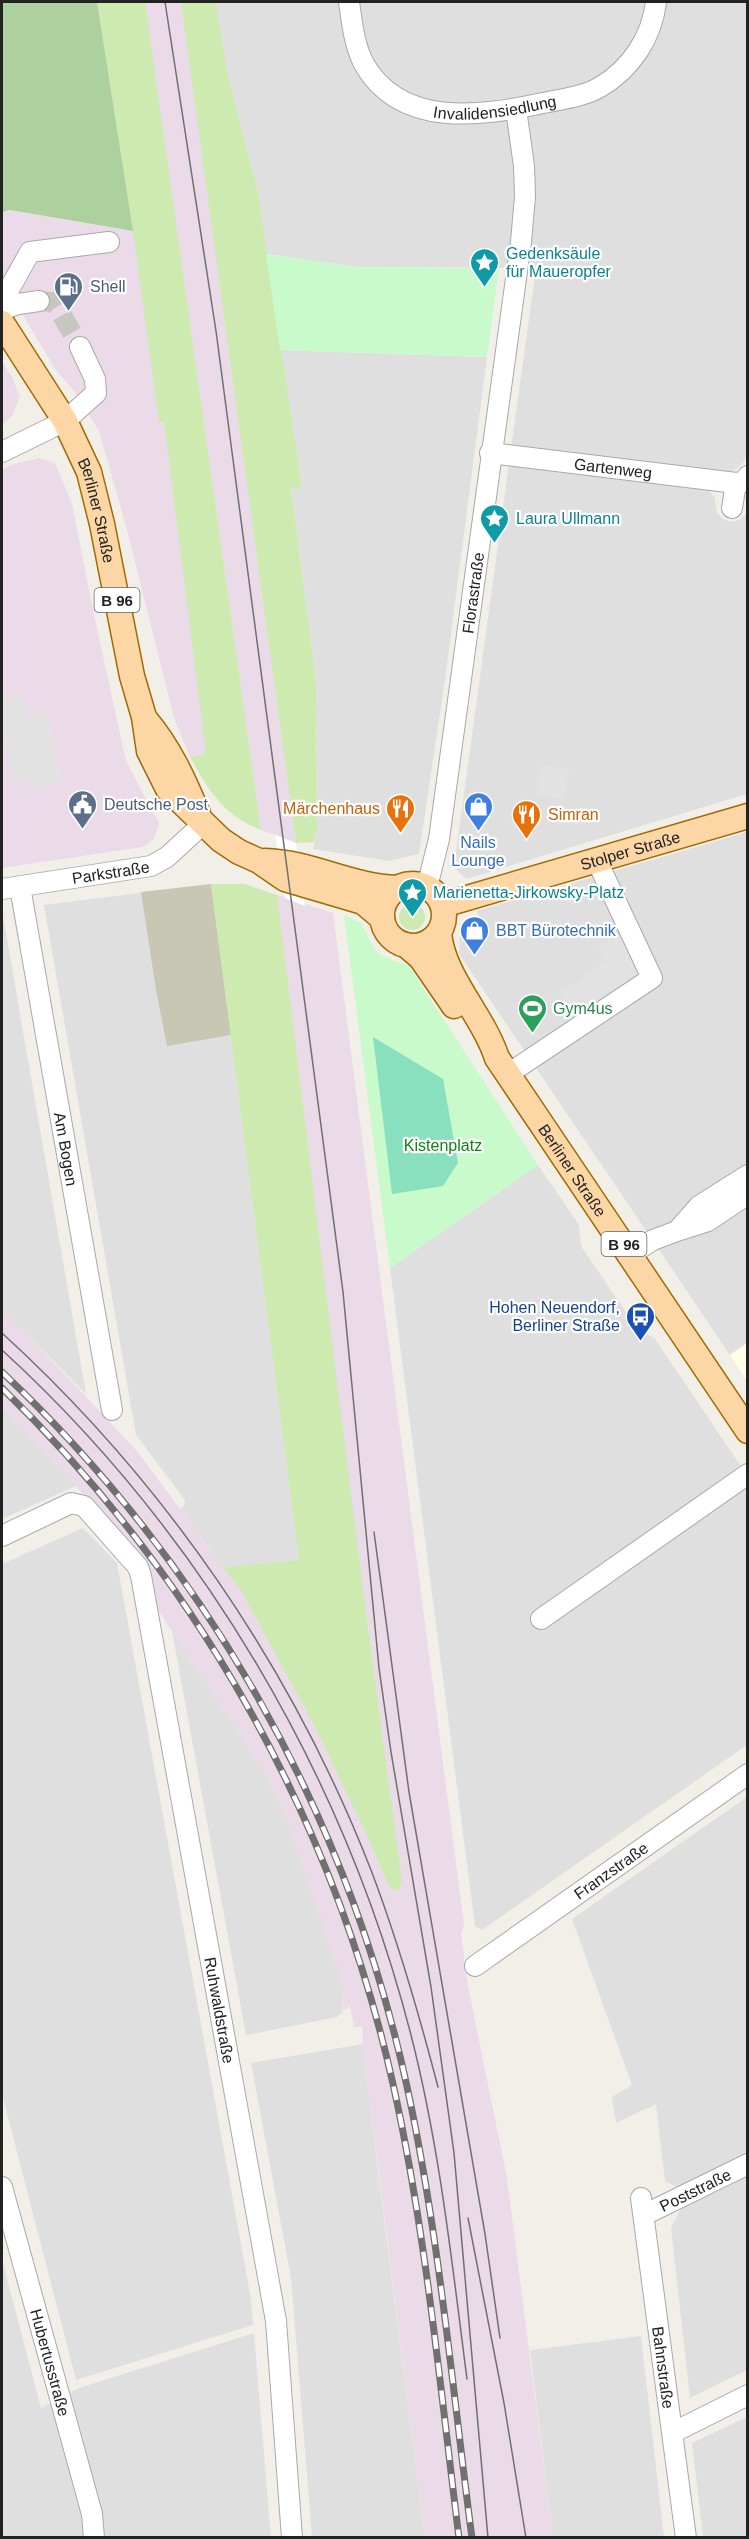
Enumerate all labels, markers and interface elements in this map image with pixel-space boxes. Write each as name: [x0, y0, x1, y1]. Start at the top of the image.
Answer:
street label: Invalidensiedlung: [432, 92, 558, 122]
place label: Gedenksäule für Maueropfer: [506, 245, 612, 280]
place icon: Gedenksäule für Maueropfer: [469, 246, 501, 288]
fuel station icon: Shell: [53, 270, 85, 312]
place label: Shell: [90, 278, 126, 295]
street label: Berliner Straße: [75, 455, 118, 564]
street label: Gartenweg: [573, 455, 653, 481]
place icon: Laura Ullmann: [479, 502, 511, 544]
place label: Laura Ullmann: [516, 510, 620, 527]
street label: Florastraße: [459, 551, 487, 634]
road number: B 96: [94, 588, 140, 612]
public building icon: Deutsche Post: [67, 788, 99, 830]
shop icon: Nails Lounge: [462, 790, 494, 832]
restaurant icon: Märchenhaus: [385, 792, 417, 834]
place label: Deutsche Post: [104, 796, 209, 813]
restaurant icon: Simran: [511, 798, 543, 840]
place label: Märchenhaus: [283, 800, 380, 817]
place label: Simran: [548, 806, 599, 823]
street label: Stolper Straße: [578, 828, 682, 873]
place label: Nails Lounge: [451, 834, 505, 869]
street label: Parkstraße: [71, 858, 151, 887]
place icon: Marienetta-Jirkowsky-Platz: [396, 876, 428, 918]
place label: Marienetta-Jirkowsky-Platz: [433, 884, 624, 901]
shop icon: BBT Bürotechnik: [459, 914, 491, 956]
place label: BBT Bürotechnik: [496, 922, 617, 939]
sports icon: Gym4us: [516, 992, 548, 1034]
place label: Gym4us: [553, 1000, 613, 1017]
street label: Am Bogen: [51, 1111, 81, 1187]
street label: Berliner Straße: [535, 1121, 610, 1220]
park label: Kistenplatz: [404, 1137, 482, 1154]
road number: B 96: [602, 1232, 646, 1256]
place label: Hohen Neuendorf, Berliner Straße: [489, 1299, 620, 1334]
bus stop icon: Hohen Neuendorf, Berliner Straße: [625, 1300, 657, 1342]
street label: Franzstraße: [571, 1839, 651, 1902]
street label: Ruhwaldstraße: [202, 1956, 238, 2065]
street label: Poststraße: [657, 2165, 734, 2215]
street label: Hubertusstraße: [27, 2307, 73, 2418]
street label: Bahnstraße: [650, 2325, 677, 2410]

